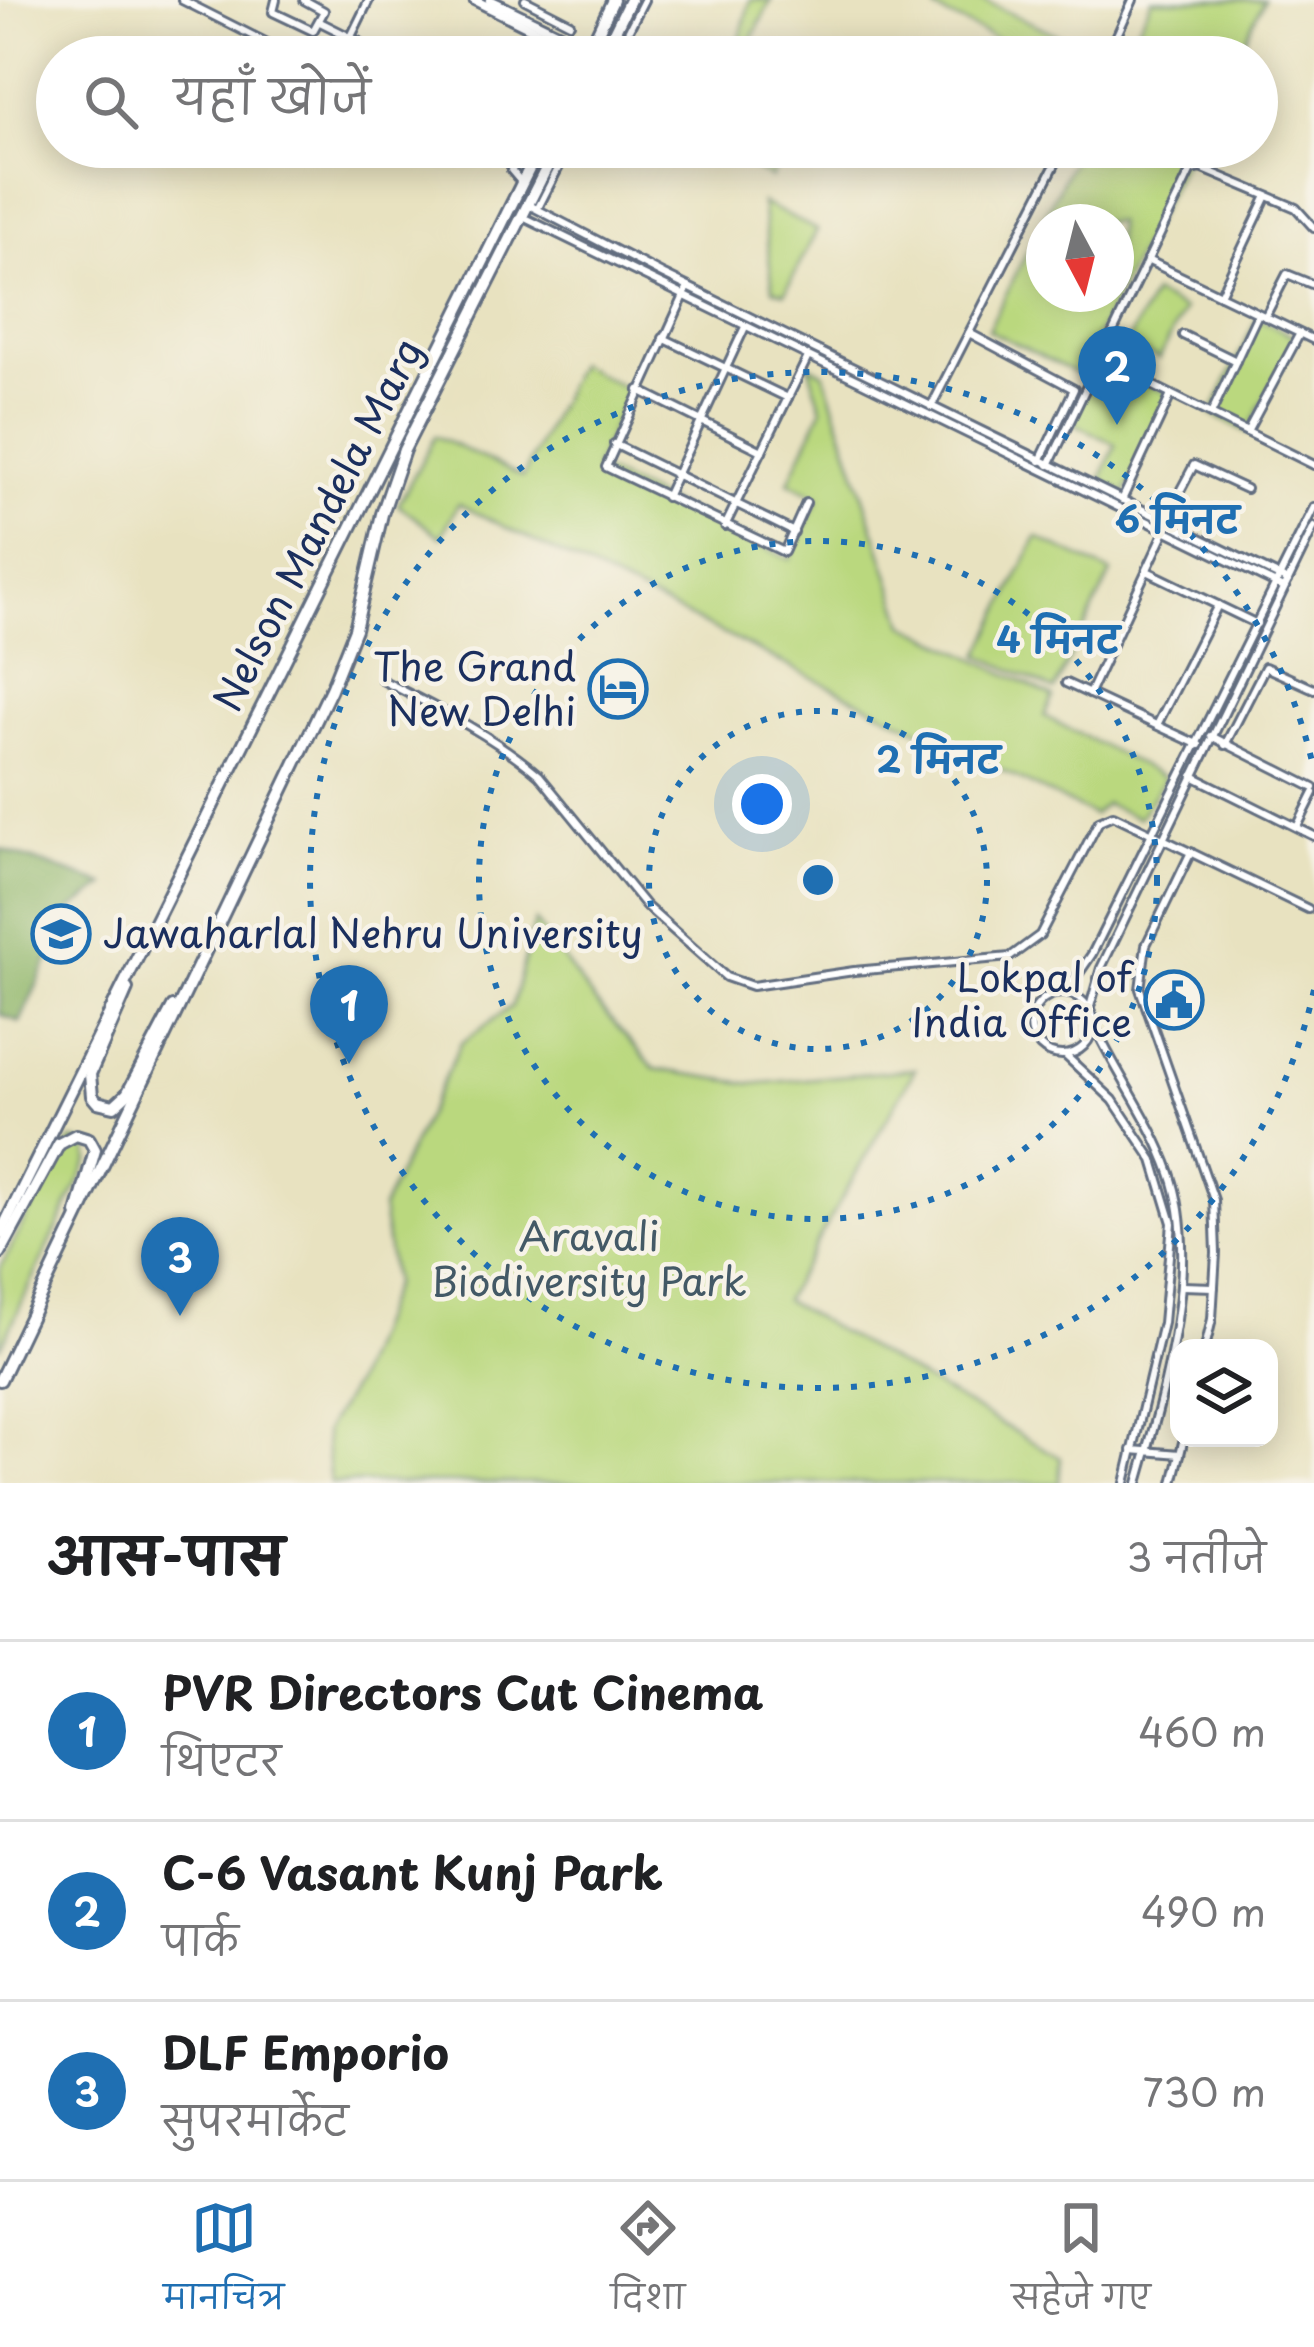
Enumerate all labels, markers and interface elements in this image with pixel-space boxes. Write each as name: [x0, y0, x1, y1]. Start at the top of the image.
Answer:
search box: [36, 36, 1278, 168]
text: यहाँ खोजें: [174, 61, 371, 129]
icon: search: [78, 69, 144, 135]
north arrow: [1026, 204, 1134, 312]
pin: 2: [1078, 326, 1156, 425]
street label: Nelson Mandela Marg: [196, 327, 435, 720]
text: 6 मिनट: [1115, 491, 1243, 545]
text: 4 मिनट: [996, 611, 1123, 665]
place label: The Grand New Delhi: [373, 635, 576, 739]
hotel icon: The Grand New Delhi: [587, 658, 649, 720]
text: 2 मिनट: [876, 731, 1003, 785]
your location: [732, 774, 792, 834]
centre of rings: [797, 859, 839, 901]
place label: Jawaharlal Nehru University: [103, 902, 643, 961]
school or university icon: Jawaharlal Nehru University: [30, 903, 92, 965]
place label: Lokpal of India Office: [911, 946, 1135, 1050]
pin: 1: [310, 965, 388, 1064]
public building icon: Lokpal of India Office: [1143, 969, 1205, 1031]
park label: Aravali Biodiversity Park: [431, 1205, 747, 1309]
pin: 3: [141, 1217, 219, 1316]
map controls: [1170, 1339, 1278, 1447]
button: layers: [1170, 1339, 1278, 1447]
text: आस-पास: [48, 1515, 284, 1592]
text: 3 नतीजे: [1126, 1526, 1266, 1585]
text: PVR Directors Cut Cinema: [162, 1657, 763, 1725]
text: 1: [78, 1701, 96, 1760]
text: 460 m: [1138, 1701, 1266, 1760]
text: थिएटर: [162, 1729, 281, 1788]
text: C-6 Vasant Kunj Park: [162, 1837, 663, 1905]
text: 2: [73, 1881, 101, 1940]
text: 490 m: [1141, 1881, 1266, 1940]
text: पार्क: [162, 1909, 239, 1968]
text: DLF Emporio: [162, 2017, 449, 2085]
text: 3: [74, 2061, 100, 2120]
text: 730 m: [1143, 2061, 1266, 2120]
text: सुपरमार्केट: [162, 2089, 349, 2148]
tab: मानचित्र: [163, 2195, 284, 2334]
tab: दिशा: [610, 2195, 685, 2334]
tab: सहेजे गए: [1012, 2195, 1151, 2334]

